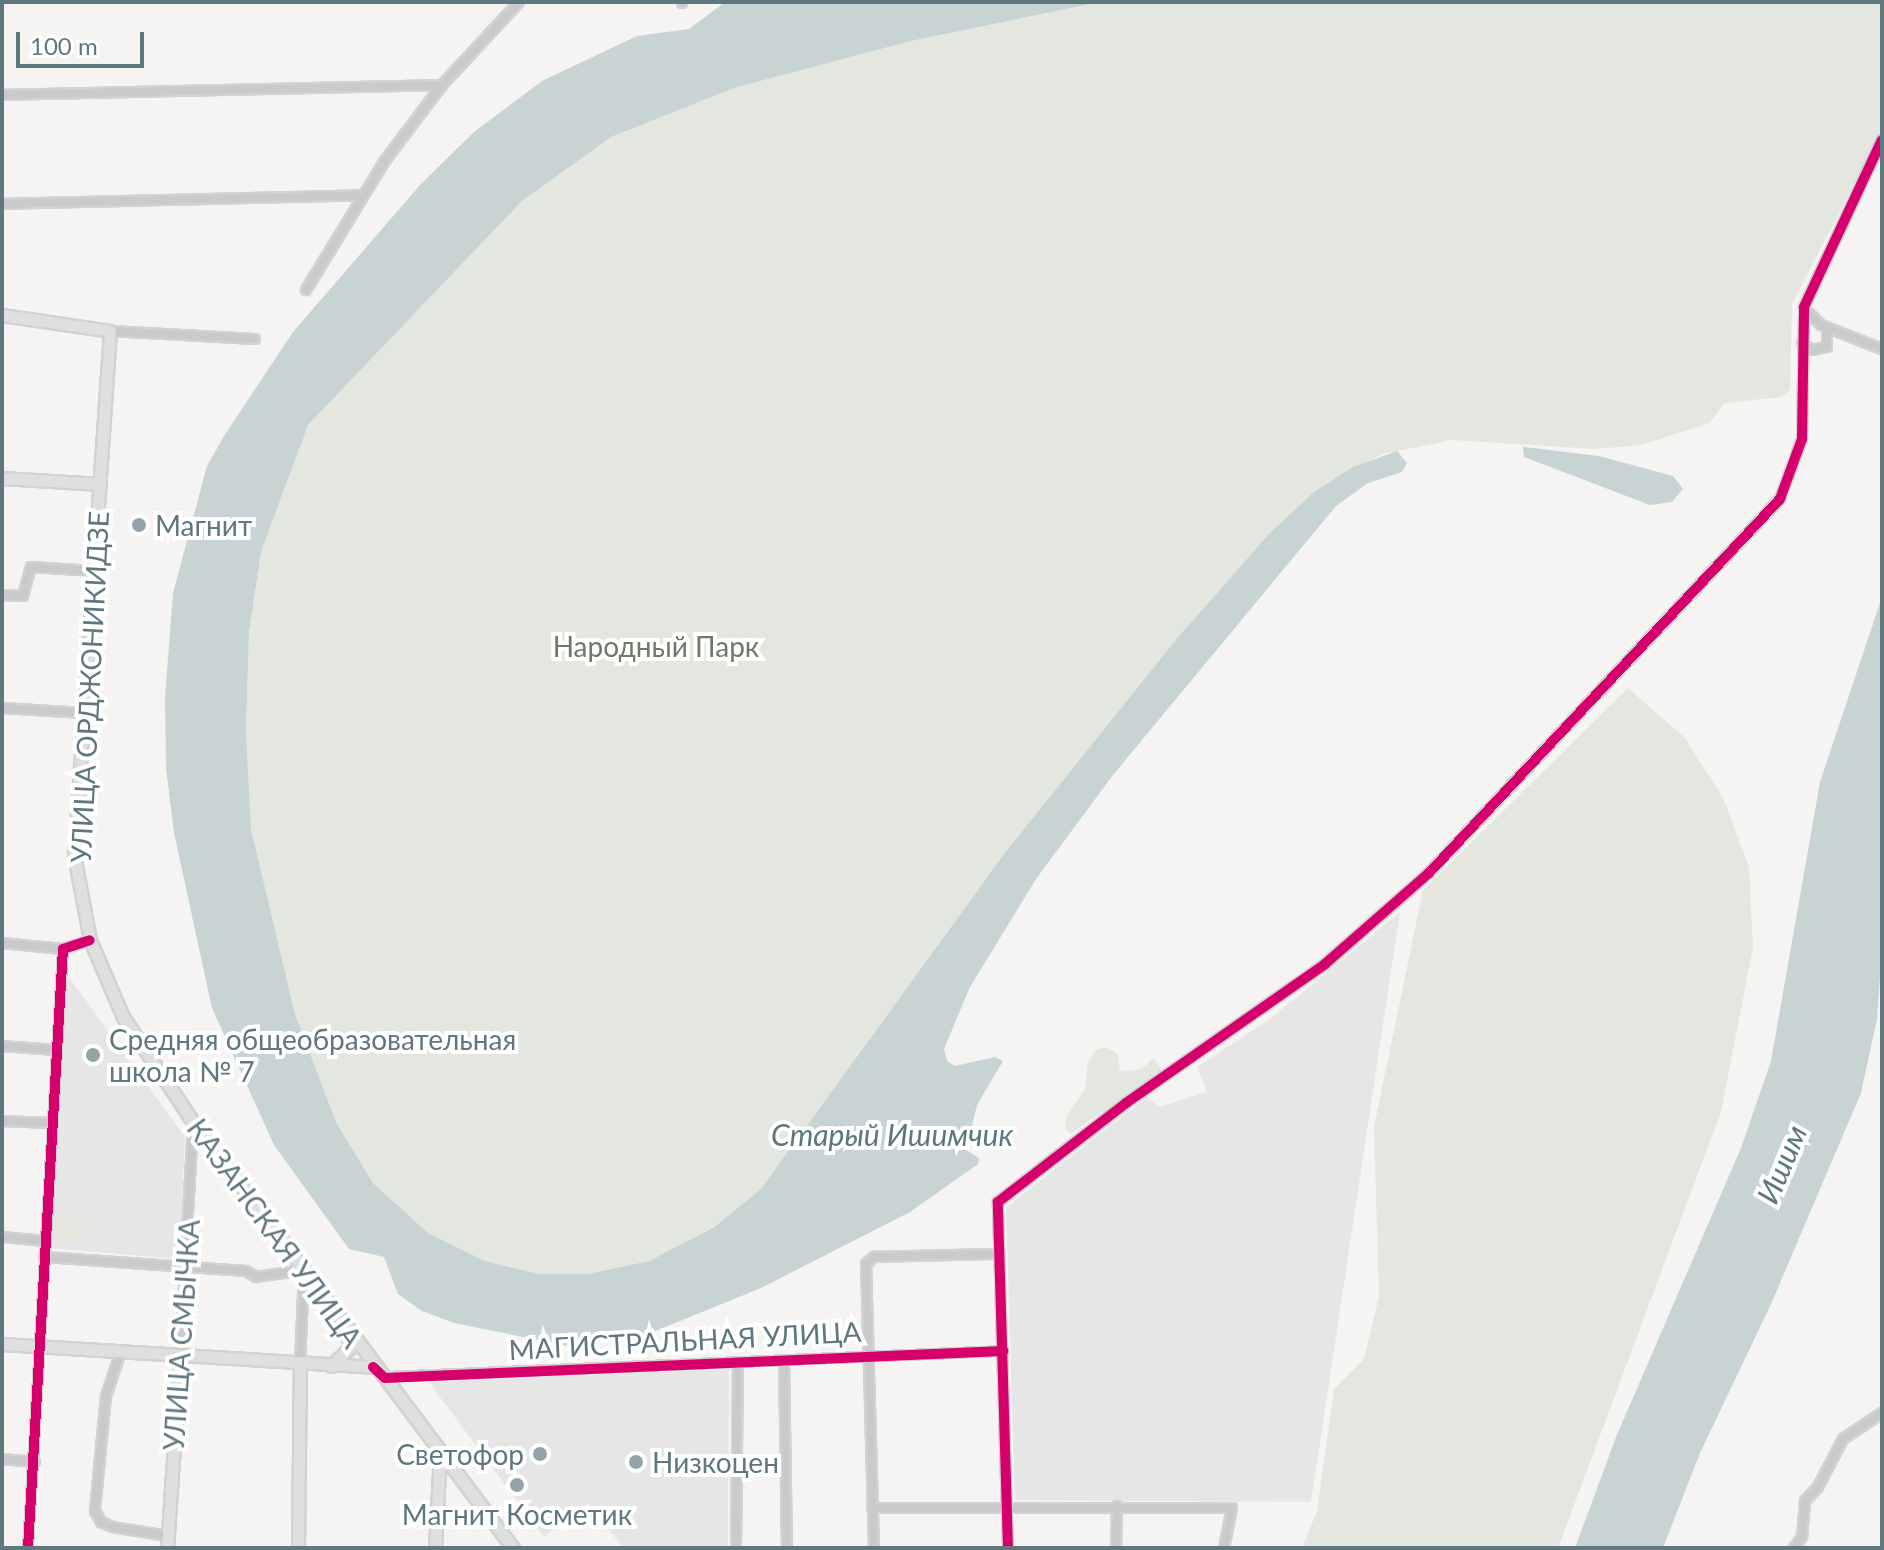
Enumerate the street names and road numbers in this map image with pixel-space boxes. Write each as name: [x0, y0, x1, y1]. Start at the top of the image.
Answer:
street label: УЛИЦА ОРДЖОНИКИДЗЕ: [63, 510, 115, 864]
street label: КАЗАНСКАЯ УЛИЦА: [181, 1112, 369, 1354]
street label: УЛИЦА СМЫЧКА: [156, 1218, 206, 1452]
street label: МАГИСТРАЛЬНАЯ УЛИЦА: [508, 1314, 862, 1366]

